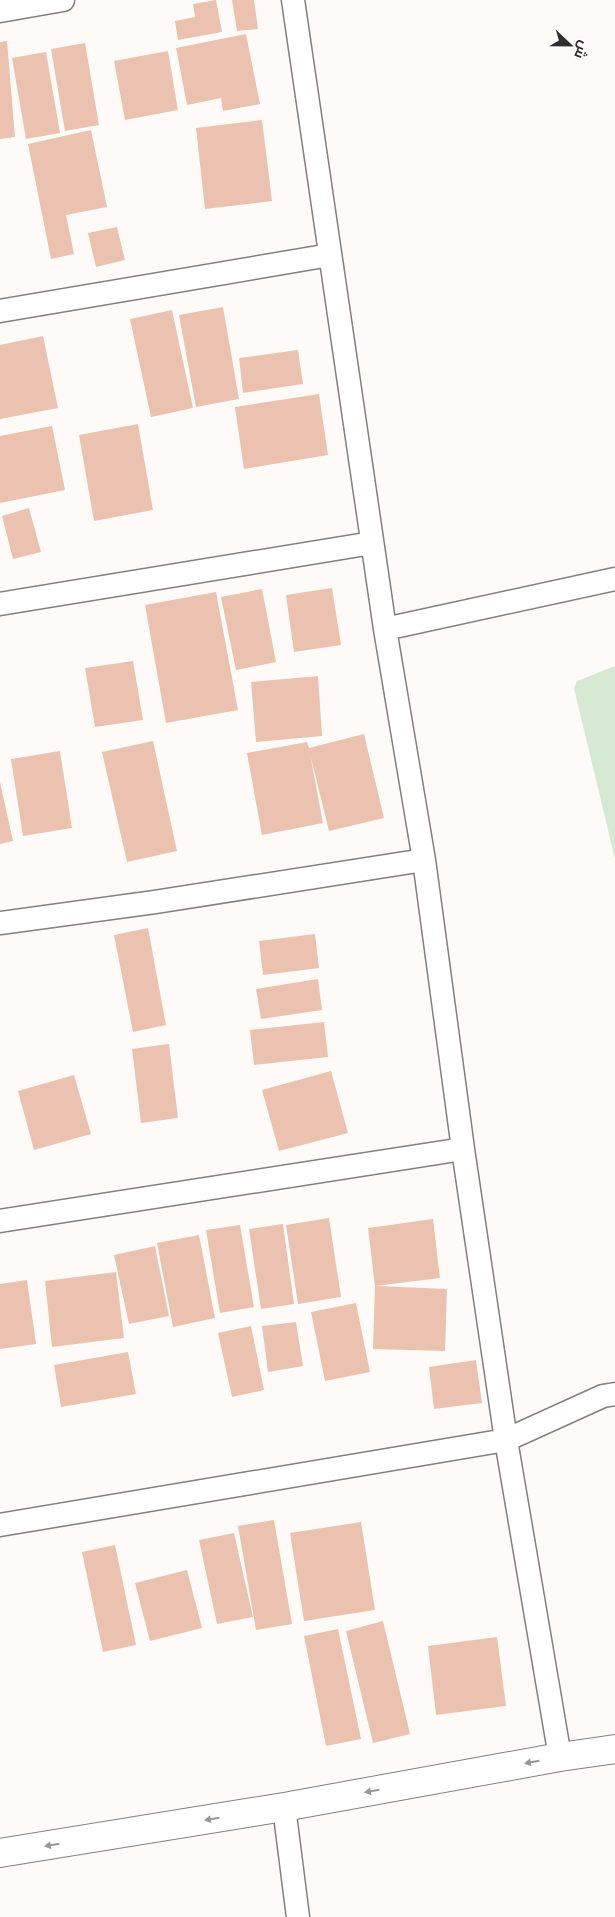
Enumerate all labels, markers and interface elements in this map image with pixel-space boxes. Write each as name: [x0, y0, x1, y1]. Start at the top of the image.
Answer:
north arrow: [545, 20, 595, 70]
text: ش: [567, 37, 597, 63]
one-way arrow: [525, 1758, 540, 1766]
one-way arrow: [365, 1787, 380, 1795]
one-way arrow: [204, 1815, 220, 1823]
one-way arrow: [43, 1841, 59, 1849]

